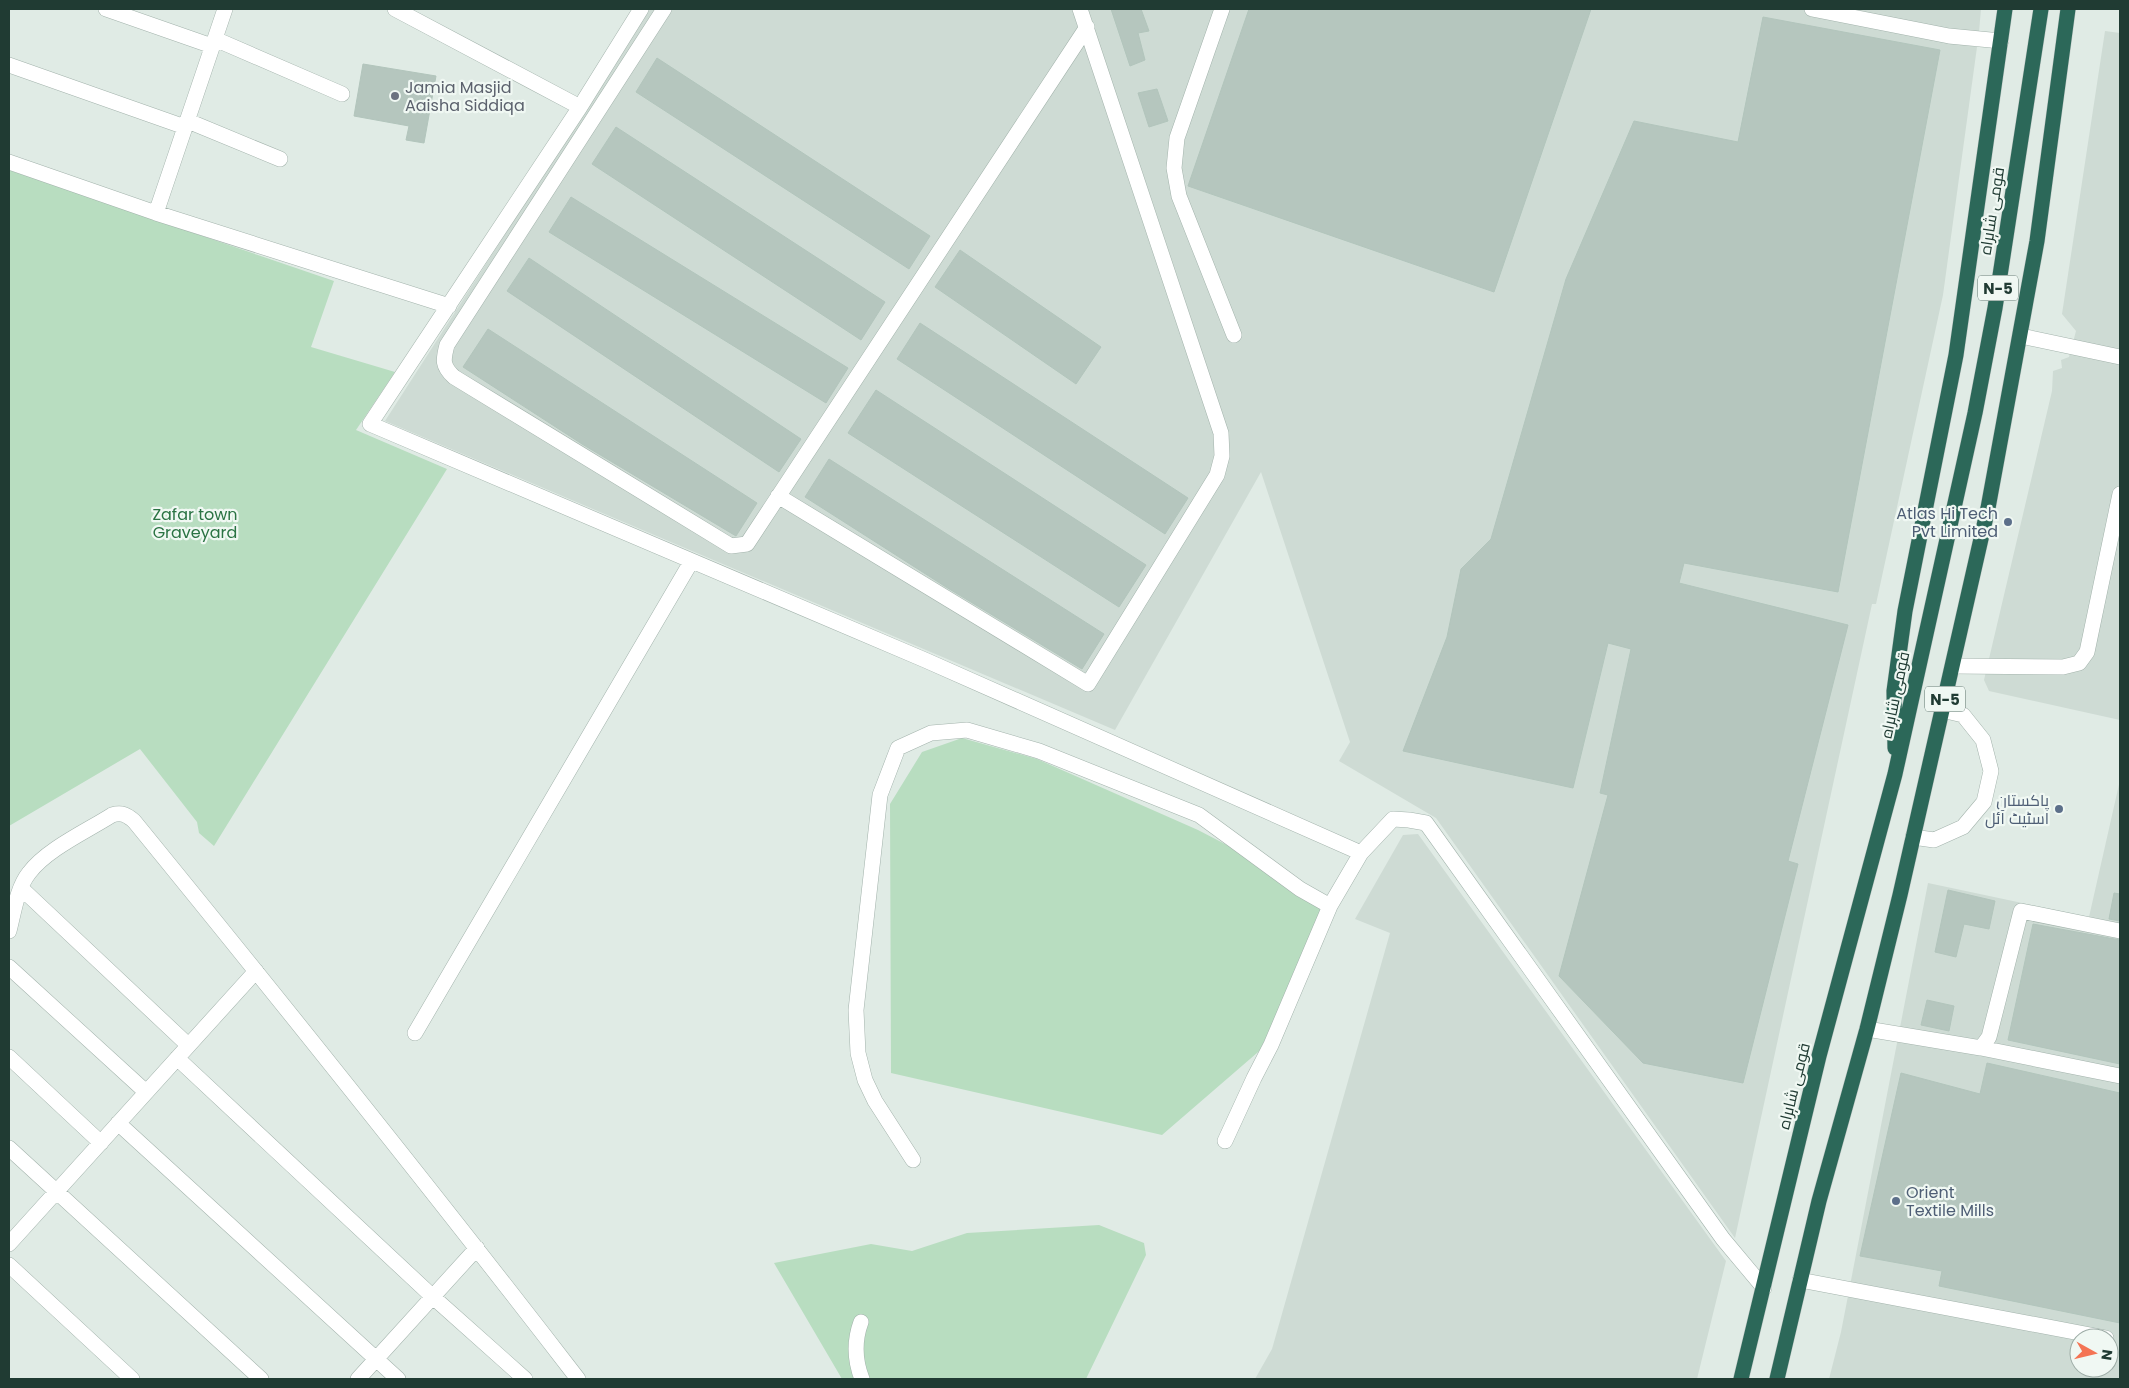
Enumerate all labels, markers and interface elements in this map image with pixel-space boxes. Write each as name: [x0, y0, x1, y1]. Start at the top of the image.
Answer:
place label: Jamia Masjid Aaisha Siddiqa: [405, 76, 525, 117]
marker: Jamia Masjid Aaisha Siddiqa: [389, 90, 401, 102]
street label: قومی شاہراہ: [1974, 166, 2010, 256]
road number: N-5: [1978, 276, 2018, 300]
place label: Atlas Hi Tech Pvt Limited: [1896, 502, 1998, 543]
park label: Zafar town Graveyard: [152, 503, 238, 544]
marker: Atlas Hi Tech Pvt Limited: [2002, 516, 2014, 528]
street label: قومی شاہراہ: [1875, 649, 1915, 741]
road number: N-5: [1925, 686, 1965, 712]
place label: پاکستان اسٹیٹ آئل: [1985, 789, 2050, 830]
marker: پاکستان اسٹیٹ آئل: [2053, 803, 2065, 815]
street label: قومی شاہراہ: [1772, 1040, 1816, 1132]
place label: Orient Textile Mills: [1906, 1181, 1994, 1222]
marker: Orient Textile Mills: [1890, 1195, 1902, 1207]
north arrow: [2069, 1328, 2119, 1378]
text: N: [2096, 1348, 2118, 1361]

